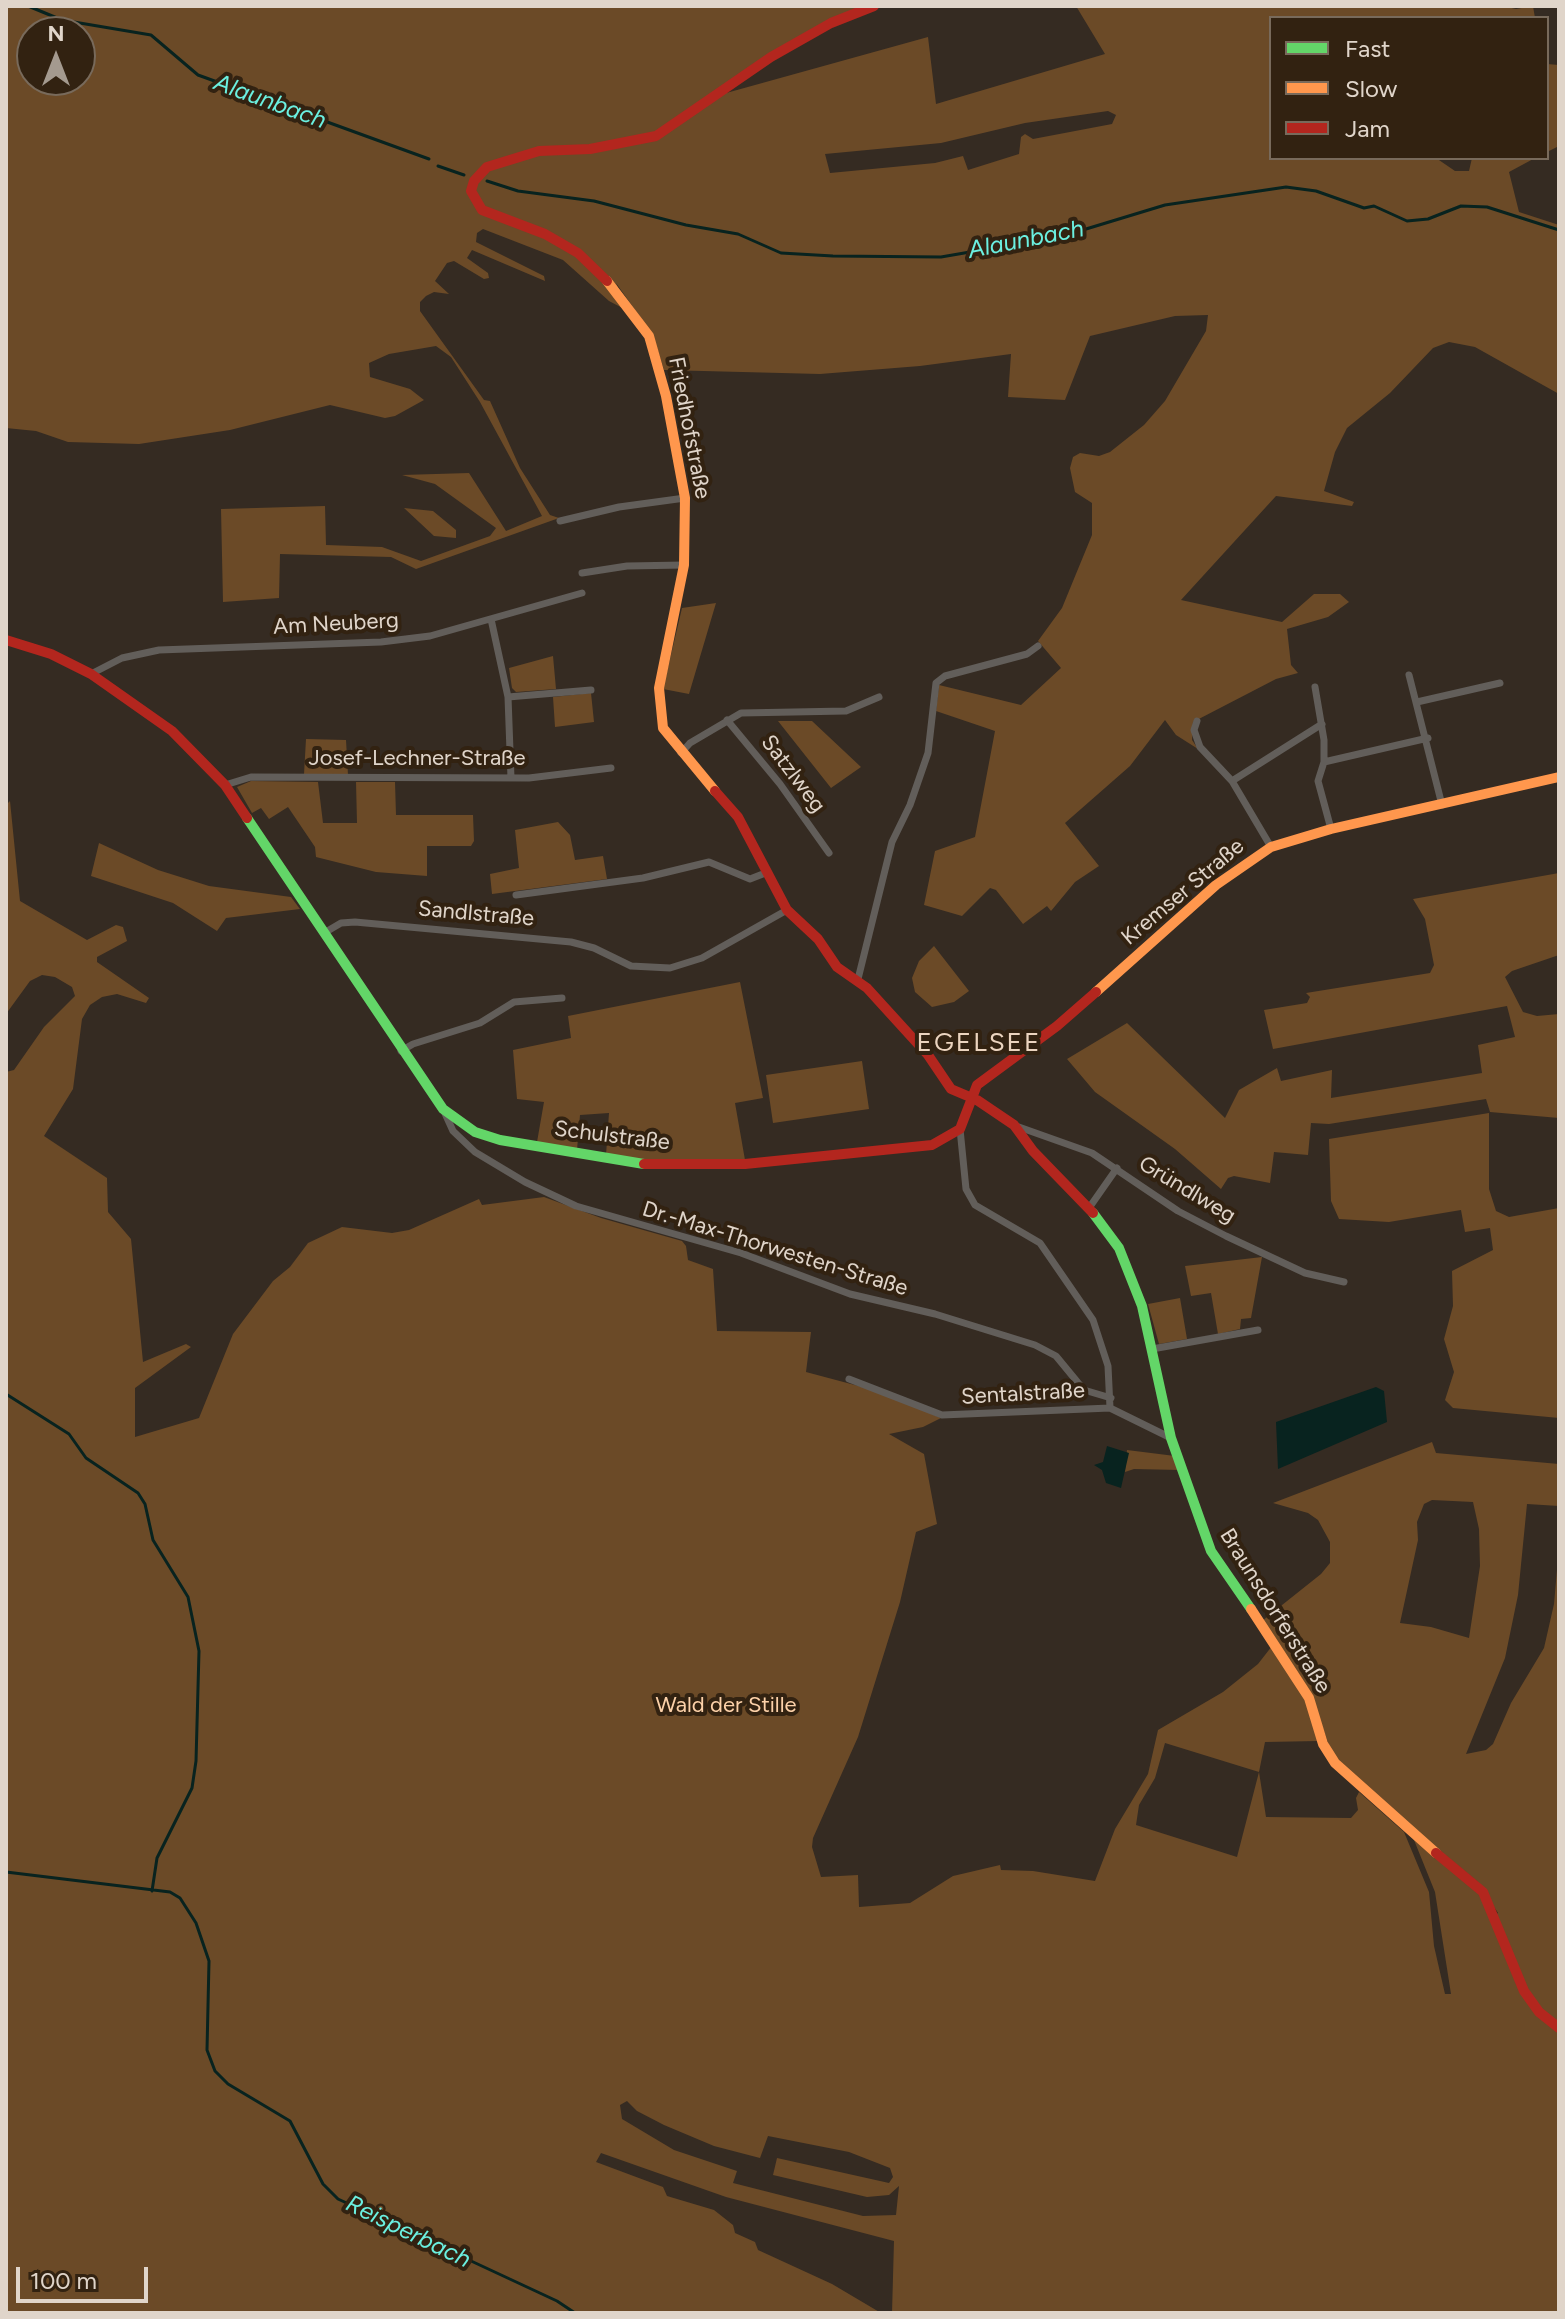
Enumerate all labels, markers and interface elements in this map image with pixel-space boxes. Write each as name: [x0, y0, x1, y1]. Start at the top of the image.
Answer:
north arrow: [16, 16, 96, 96]
legend: [1269, 16, 1549, 160]
text: N: [47, 20, 65, 47]
text: Fast: [1345, 34, 1390, 63]
water label: Alaunbach: [210, 68, 330, 136]
text: Slow: [1345, 74, 1397, 103]
text: Jam: [1345, 114, 1390, 143]
water label: Alaunbach: [966, 215, 1086, 265]
street label: Friedhofstraße: [662, 355, 716, 501]
street label: Am Neuberg: [273, 608, 399, 640]
street label: Satzlweg: [755, 730, 831, 818]
street label: Josef-Lechner-Straße: [308, 746, 526, 772]
street label: Kremser Straße: [1116, 833, 1250, 951]
street label: Sandlstraße: [417, 896, 535, 932]
district label: EGELSEE: [917, 1027, 1041, 1059]
street label: Schulstraße: [553, 1116, 671, 1156]
street label: Gründlweg: [1134, 1151, 1240, 1229]
street label: Dr.-Max-Thorwesten-Straße: [639, 1196, 911, 1302]
street label: Sentalstraße: [961, 1378, 1085, 1410]
street label: Braunsdorferstraße: [1214, 1524, 1336, 1698]
park label: Wald der Stille: [655, 1693, 797, 1719]
water label: Reisperbach: [341, 2189, 475, 2275]
scale bar: [20, 2251, 152, 2301]
text: 100 m: [30, 2266, 97, 2295]

